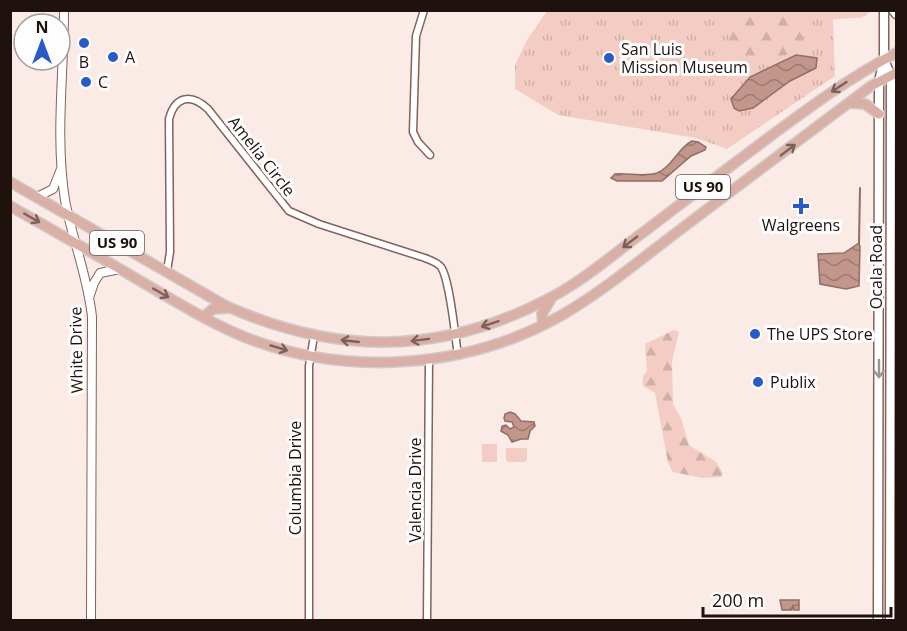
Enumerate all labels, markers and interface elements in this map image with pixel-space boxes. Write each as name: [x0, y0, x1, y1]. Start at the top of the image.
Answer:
north arrow: [12, 12, 72, 72]
text: N: [35, 16, 49, 38]
marker: B: [77, 36, 91, 50]
place label: San Luis Mission Museum: [621, 38, 748, 78]
place label: A: [125, 46, 136, 68]
marker: A: [106, 50, 120, 64]
place label: B: [79, 51, 89, 73]
marker: San Luis Mission Museum: [602, 51, 616, 65]
place label: C: [98, 71, 108, 93]
marker: C: [79, 75, 93, 89]
one-way arrow: [831, 81, 848, 93]
street label: Amelia Circle: [224, 111, 300, 201]
one-way arrow: [779, 144, 795, 156]
road number: US 90: [676, 175, 730, 199]
marker: Walgreens: [794, 199, 808, 213]
one-way arrow: [23, 212, 40, 224]
place label: Walgreens: [762, 214, 840, 236]
street label: Ocala Road: [865, 225, 887, 309]
road number: US 90: [90, 231, 144, 255]
one-way arrow: [622, 236, 638, 248]
one-way arrow: [152, 287, 169, 299]
street label: White Drive: [64, 306, 88, 394]
one-way arrow: [481, 319, 500, 330]
place label: The UPS Store: [767, 323, 873, 345]
marker: The UPS Store: [748, 327, 762, 341]
one-way arrow: [411, 334, 431, 345]
one-way arrow: [340, 335, 360, 346]
one-way arrow: [269, 343, 288, 354]
one-way arrow: [873, 359, 885, 379]
place label: Publix: [770, 371, 816, 393]
marker: Publix: [751, 375, 765, 389]
street label: Columbia Drive: [284, 421, 306, 535]
street label: Valencia Drive: [404, 437, 426, 543]
scale bar: [703, 580, 890, 618]
text: 200 m: [712, 588, 764, 612]

